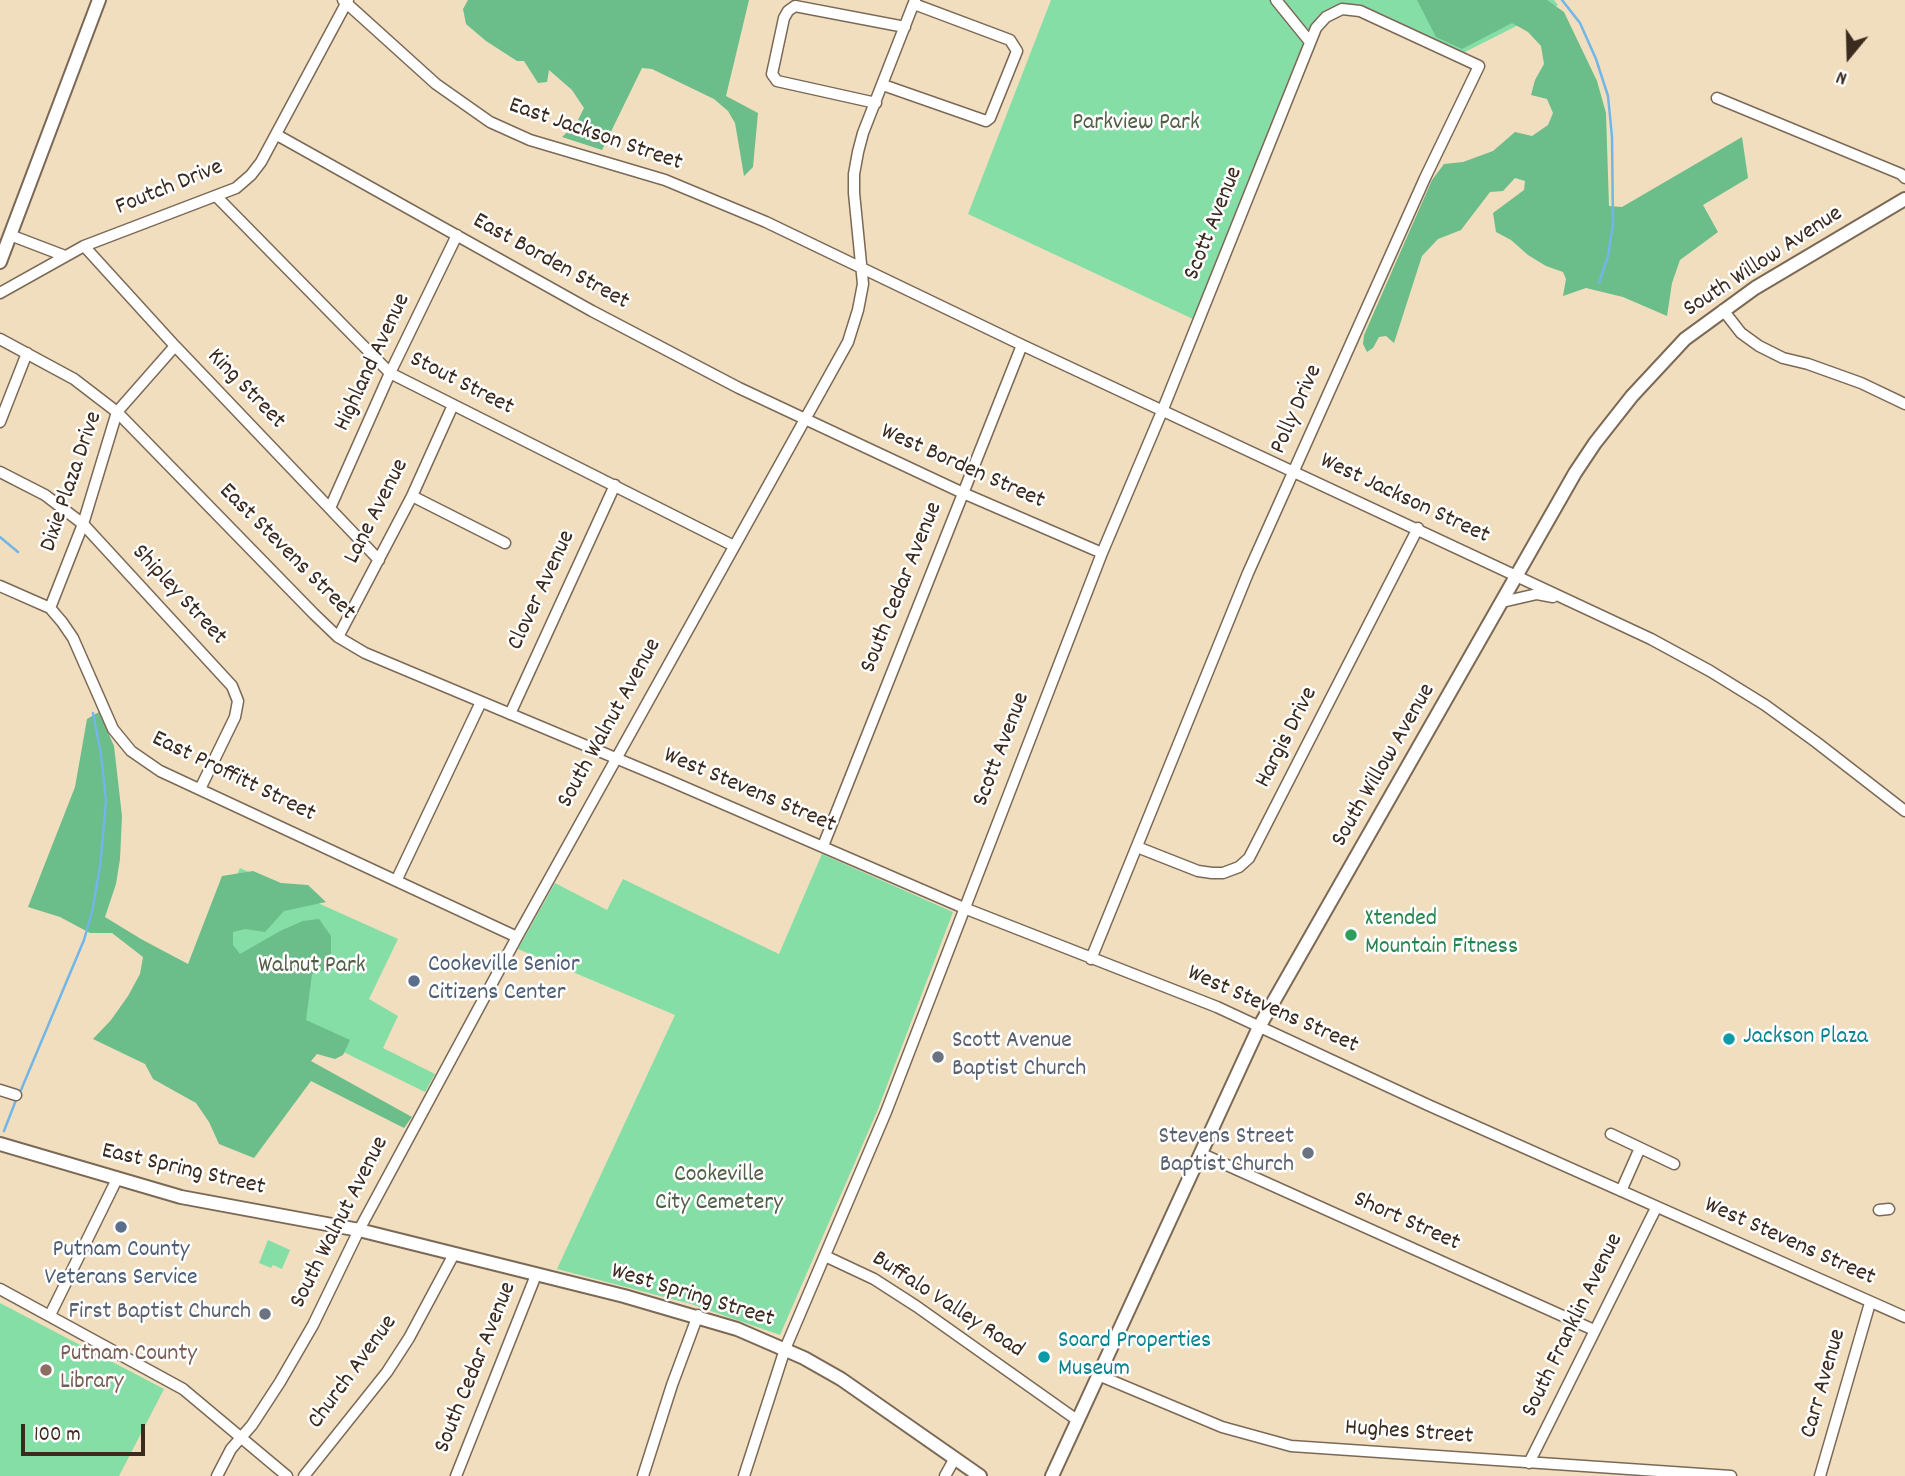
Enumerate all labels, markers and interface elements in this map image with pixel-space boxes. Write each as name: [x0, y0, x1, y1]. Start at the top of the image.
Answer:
north arrow: [1814, 21, 1884, 91]
text: N: [1833, 62, 1851, 91]
street label: East Jackson Street: [504, 93, 686, 179]
park label: Parkview Park: [1072, 111, 1200, 139]
street label: Foutch Drive: [112, 154, 228, 224]
street label: Scott Avenue: [1179, 163, 1251, 285]
street label: South Willow Avenue: [1679, 201, 1849, 325]
street label: East Borden Street: [467, 208, 633, 318]
street label: Highland Avenue: [330, 290, 418, 436]
street label: King Street: [200, 344, 290, 436]
street label: Stout Street: [404, 346, 518, 424]
street label: Polly Drive: [1266, 361, 1330, 459]
street label: Dixie Plaza Drive: [36, 408, 110, 556]
street label: West Borden Street: [876, 419, 1048, 517]
street label: West Jackson Street: [1315, 448, 1493, 552]
street label: Lane Avenue: [339, 455, 417, 569]
street label: East Stevens Street: [211, 478, 361, 628]
street label: South Cedar Avenue: [856, 498, 950, 678]
street label: Clover Avenue: [503, 527, 583, 655]
street label: Shipley Street: [124, 540, 232, 652]
street label: South Walnut Avenue: [553, 634, 669, 814]
street label: South Willow Avenue: [1327, 679, 1443, 853]
street label: Hargis Drive: [1250, 683, 1326, 793]
street label: Scott Avenue: [968, 689, 1038, 811]
street label: East Proffitt Street: [146, 726, 320, 830]
street label: West Stevens Street: [659, 743, 839, 841]
place label: Xtended Mountain Fitness: [1365, 907, 1518, 963]
marker: Xtended Mountain Fitness: [1343, 927, 1359, 943]
place label: Cookeville Senior Citizens Center: [428, 953, 580, 1009]
park label: Walnut Park: [258, 954, 366, 982]
street label: West Stevens Street: [1182, 960, 1362, 1062]
marker: Cookeville Senior Citizens Center: [406, 973, 422, 989]
place label: Jackson Plaza: [1743, 1025, 1868, 1053]
place label: Scott Avenue Baptist Church: [952, 1029, 1086, 1085]
marker: Jackson Plaza: [1721, 1031, 1737, 1047]
marker: Scott Avenue Baptist Church: [930, 1049, 946, 1065]
place label: Stevens Street Baptist Church: [1158, 1125, 1294, 1181]
street label: South Walnut Avenue: [285, 1132, 397, 1314]
street label: East Spring Street: [98, 1138, 268, 1204]
marker: Stevens Street Baptist Church: [1300, 1145, 1316, 1161]
park label: Cookeville City Cemetery: [655, 1163, 783, 1219]
street label: Short Street: [1348, 1187, 1464, 1259]
street label: West Stevens Street: [1699, 1192, 1879, 1294]
marker: Putnam County Veterans Service: [113, 1219, 129, 1235]
street label: South Franklin Avenue: [1517, 1229, 1631, 1423]
place label: Putnam County Veterans Service: [44, 1238, 198, 1294]
street label: Buffalo Valley Road: [865, 1246, 1029, 1366]
street label: West Spring Street: [607, 1259, 777, 1335]
street label: South Cedar Avenue: [430, 1278, 524, 1458]
place label: First Baptist Church: [68, 1300, 251, 1328]
marker: First Baptist Church: [257, 1306, 273, 1322]
street label: Church Avenue: [303, 1310, 405, 1436]
street label: Carr Avenue: [1796, 1326, 1854, 1442]
place label: Soard Properties Museum: [1058, 1329, 1211, 1385]
place label: Putnam County Library: [60, 1342, 197, 1398]
marker: Soard Properties Museum: [1036, 1349, 1052, 1365]
marker: Putnam County Library: [38, 1362, 54, 1378]
scale bar: [24, 1410, 149, 1454]
street label: Hughes Street: [1344, 1415, 1474, 1453]
text: 100 m: [34, 1421, 81, 1451]

